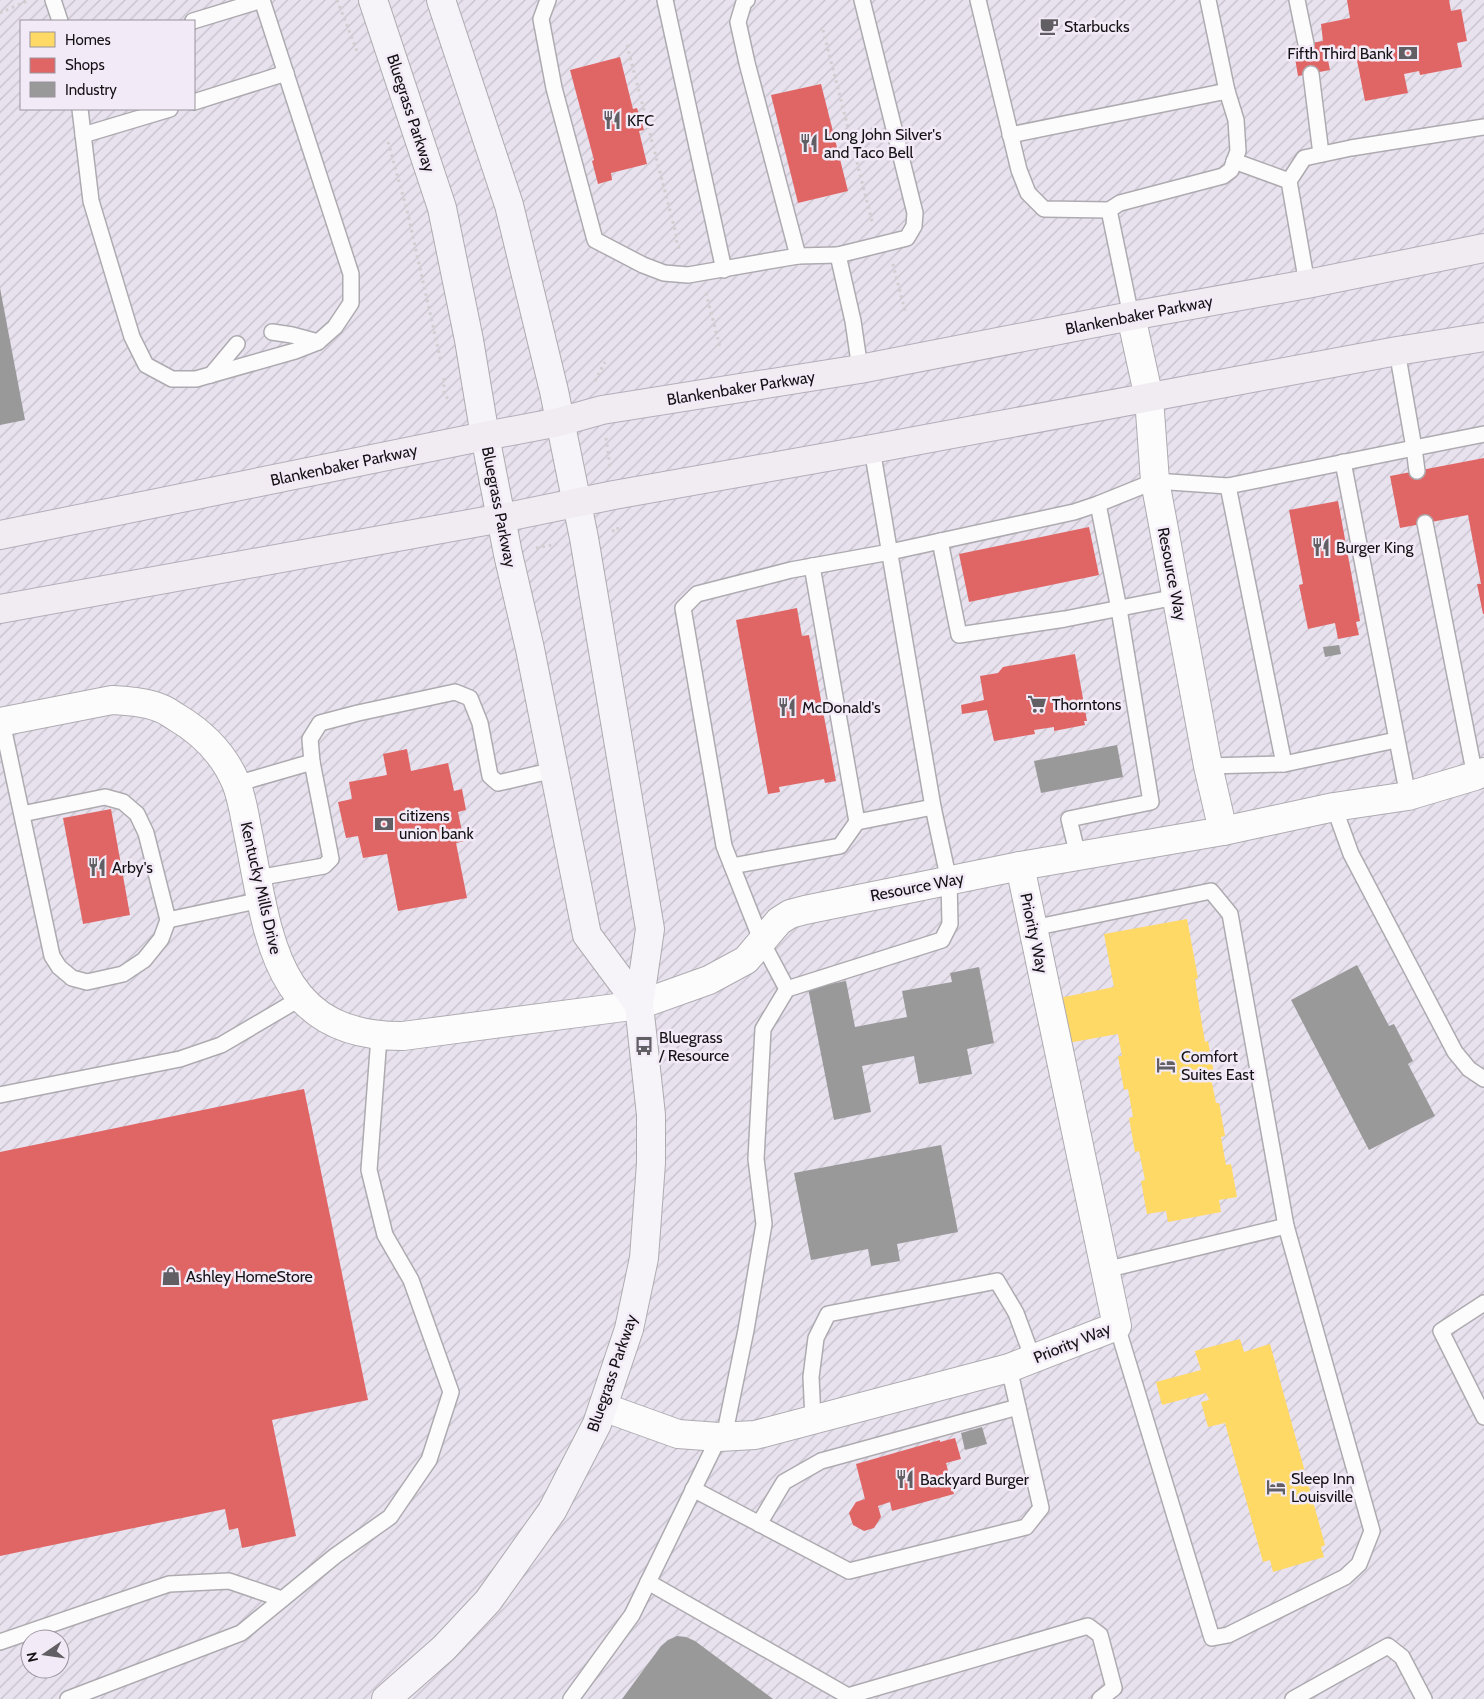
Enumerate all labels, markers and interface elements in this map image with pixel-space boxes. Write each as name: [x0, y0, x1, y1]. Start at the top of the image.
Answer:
cafe icon: Starbucks: [1038, 15, 1060, 37]
place label: Starbucks: [1064, 17, 1130, 36]
legend: [20, 20, 195, 110]
text: Homes: [65, 31, 111, 49]
bank icon: Fifth Third Bank: [1397, 42, 1419, 64]
place label: Fifth Third Bank: [1287, 44, 1394, 63]
street label: Bluegrass Parkway: [383, 52, 439, 174]
text: Shops: [65, 56, 105, 74]
text: Industry: [65, 81, 117, 99]
restaurant icon: KFC: [601, 109, 623, 131]
place label: KFC: [627, 111, 654, 130]
place label: Long John Silver's and Taco Bell: [824, 125, 942, 162]
restaurant icon: Long John Silver's and Taco Bell: [798, 132, 820, 154]
street label: Blankenbaker Parkway: [1064, 291, 1214, 339]
street label: Blankenbaker Parkway: [666, 367, 816, 409]
street label: Blankenbaker Parkway: [269, 440, 419, 490]
street label: Bluegrass Parkway: [478, 445, 520, 569]
street label: Resource Way: [1154, 526, 1190, 622]
restaurant icon: Burger King: [1310, 536, 1332, 558]
place label: Burger King: [1336, 538, 1414, 557]
supermarket icon: Thorntons: [1026, 693, 1048, 715]
place label: Thorntons: [1052, 695, 1122, 714]
restaurant icon: McDonald's: [776, 696, 798, 718]
place label: McDonald's: [802, 698, 881, 717]
place label: citizens union bank: [399, 806, 475, 843]
bank icon: citizens union bank: [373, 813, 395, 835]
street label: Kentucky Mills Drive: [237, 820, 285, 956]
restaurant icon: Arby's: [86, 856, 108, 878]
place label: Arby's: [112, 858, 153, 877]
street label: Resource Way: [869, 869, 965, 905]
street label: Priority Way: [1016, 891, 1052, 975]
place label: Bluegrass / Resource: [658, 1028, 729, 1065]
bus stop icon: Bluegrass / Resource: [633, 1035, 655, 1057]
place label: Comfort Suites East: [1181, 1047, 1255, 1084]
hotel icon: Comfort Suites East: [1155, 1054, 1177, 1076]
shop icon: Ashley HomeStore: [160, 1265, 182, 1287]
place label: Ashley HomeStore: [186, 1267, 313, 1286]
street label: Bluegrass Parkway: [583, 1312, 641, 1434]
street label: Priority Way: [1031, 1319, 1113, 1367]
restaurant icon: Backyard Burger: [894, 1468, 916, 1490]
place label: Sleep Inn Louisville: [1291, 1469, 1355, 1506]
place label: Backyard Burger: [920, 1470, 1030, 1489]
hotel icon: Sleep Inn Louisville: [1265, 1476, 1287, 1498]
north arrow: [20, 1629, 70, 1679]
text: N: [22, 1650, 42, 1664]

